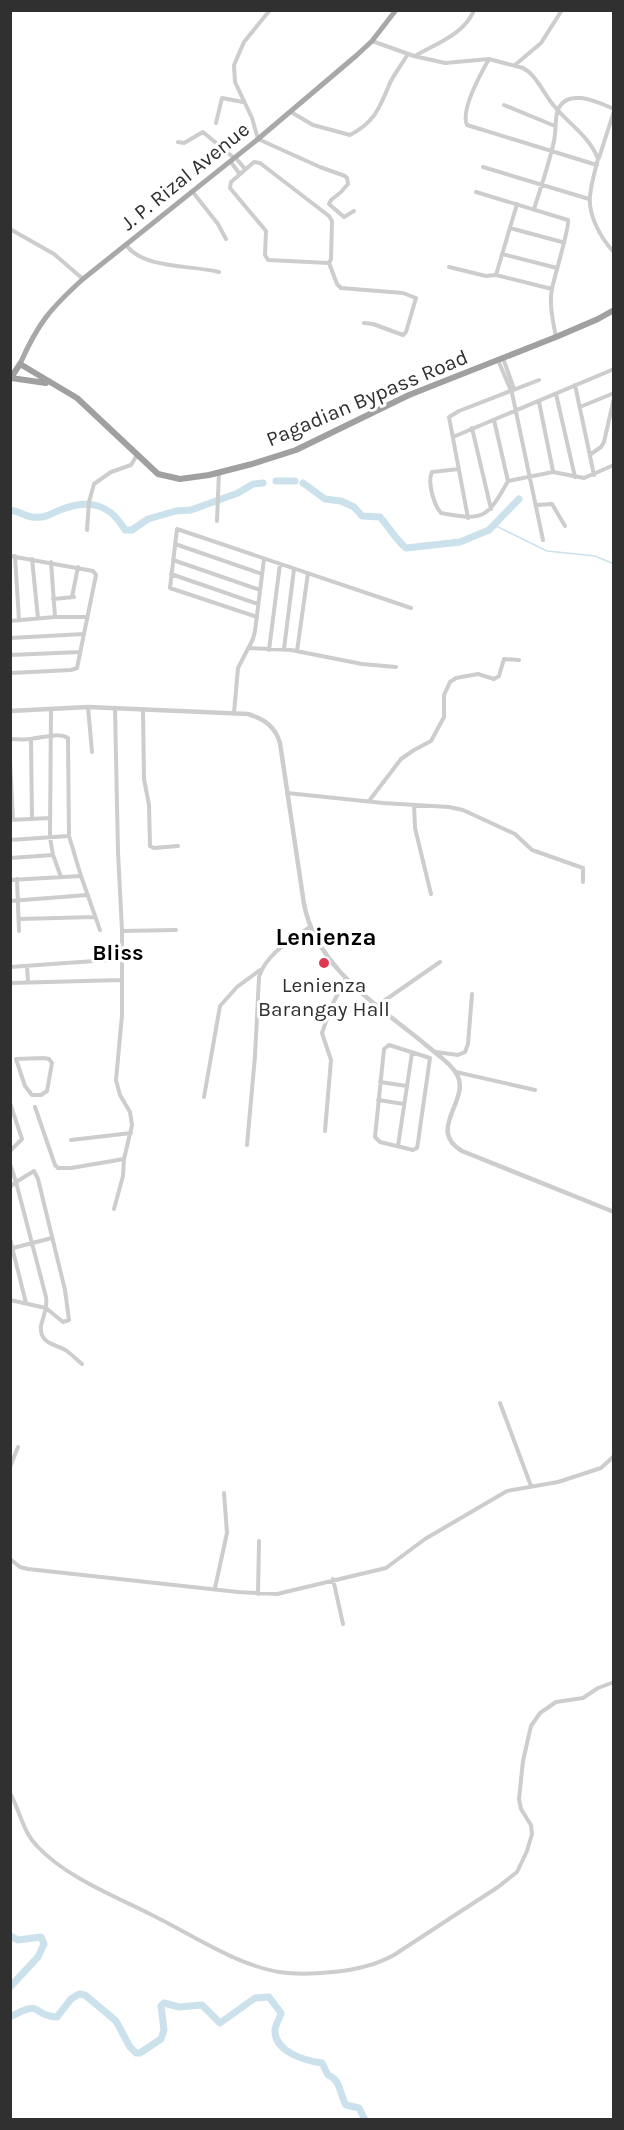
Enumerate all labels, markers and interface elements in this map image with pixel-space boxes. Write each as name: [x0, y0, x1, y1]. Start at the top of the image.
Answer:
street label: J. P. Rizal Avenue: [116, 117, 254, 235]
street label: Pagadian Bypass Road: [263, 345, 471, 451]
district label: Lenienza: [276, 923, 377, 951]
district label: Bliss: [92, 940, 144, 966]
marker: Lenienza Barangay Hall: [317, 956, 331, 970]
place label: Lenienza Barangay Hall: [258, 973, 390, 1021]

